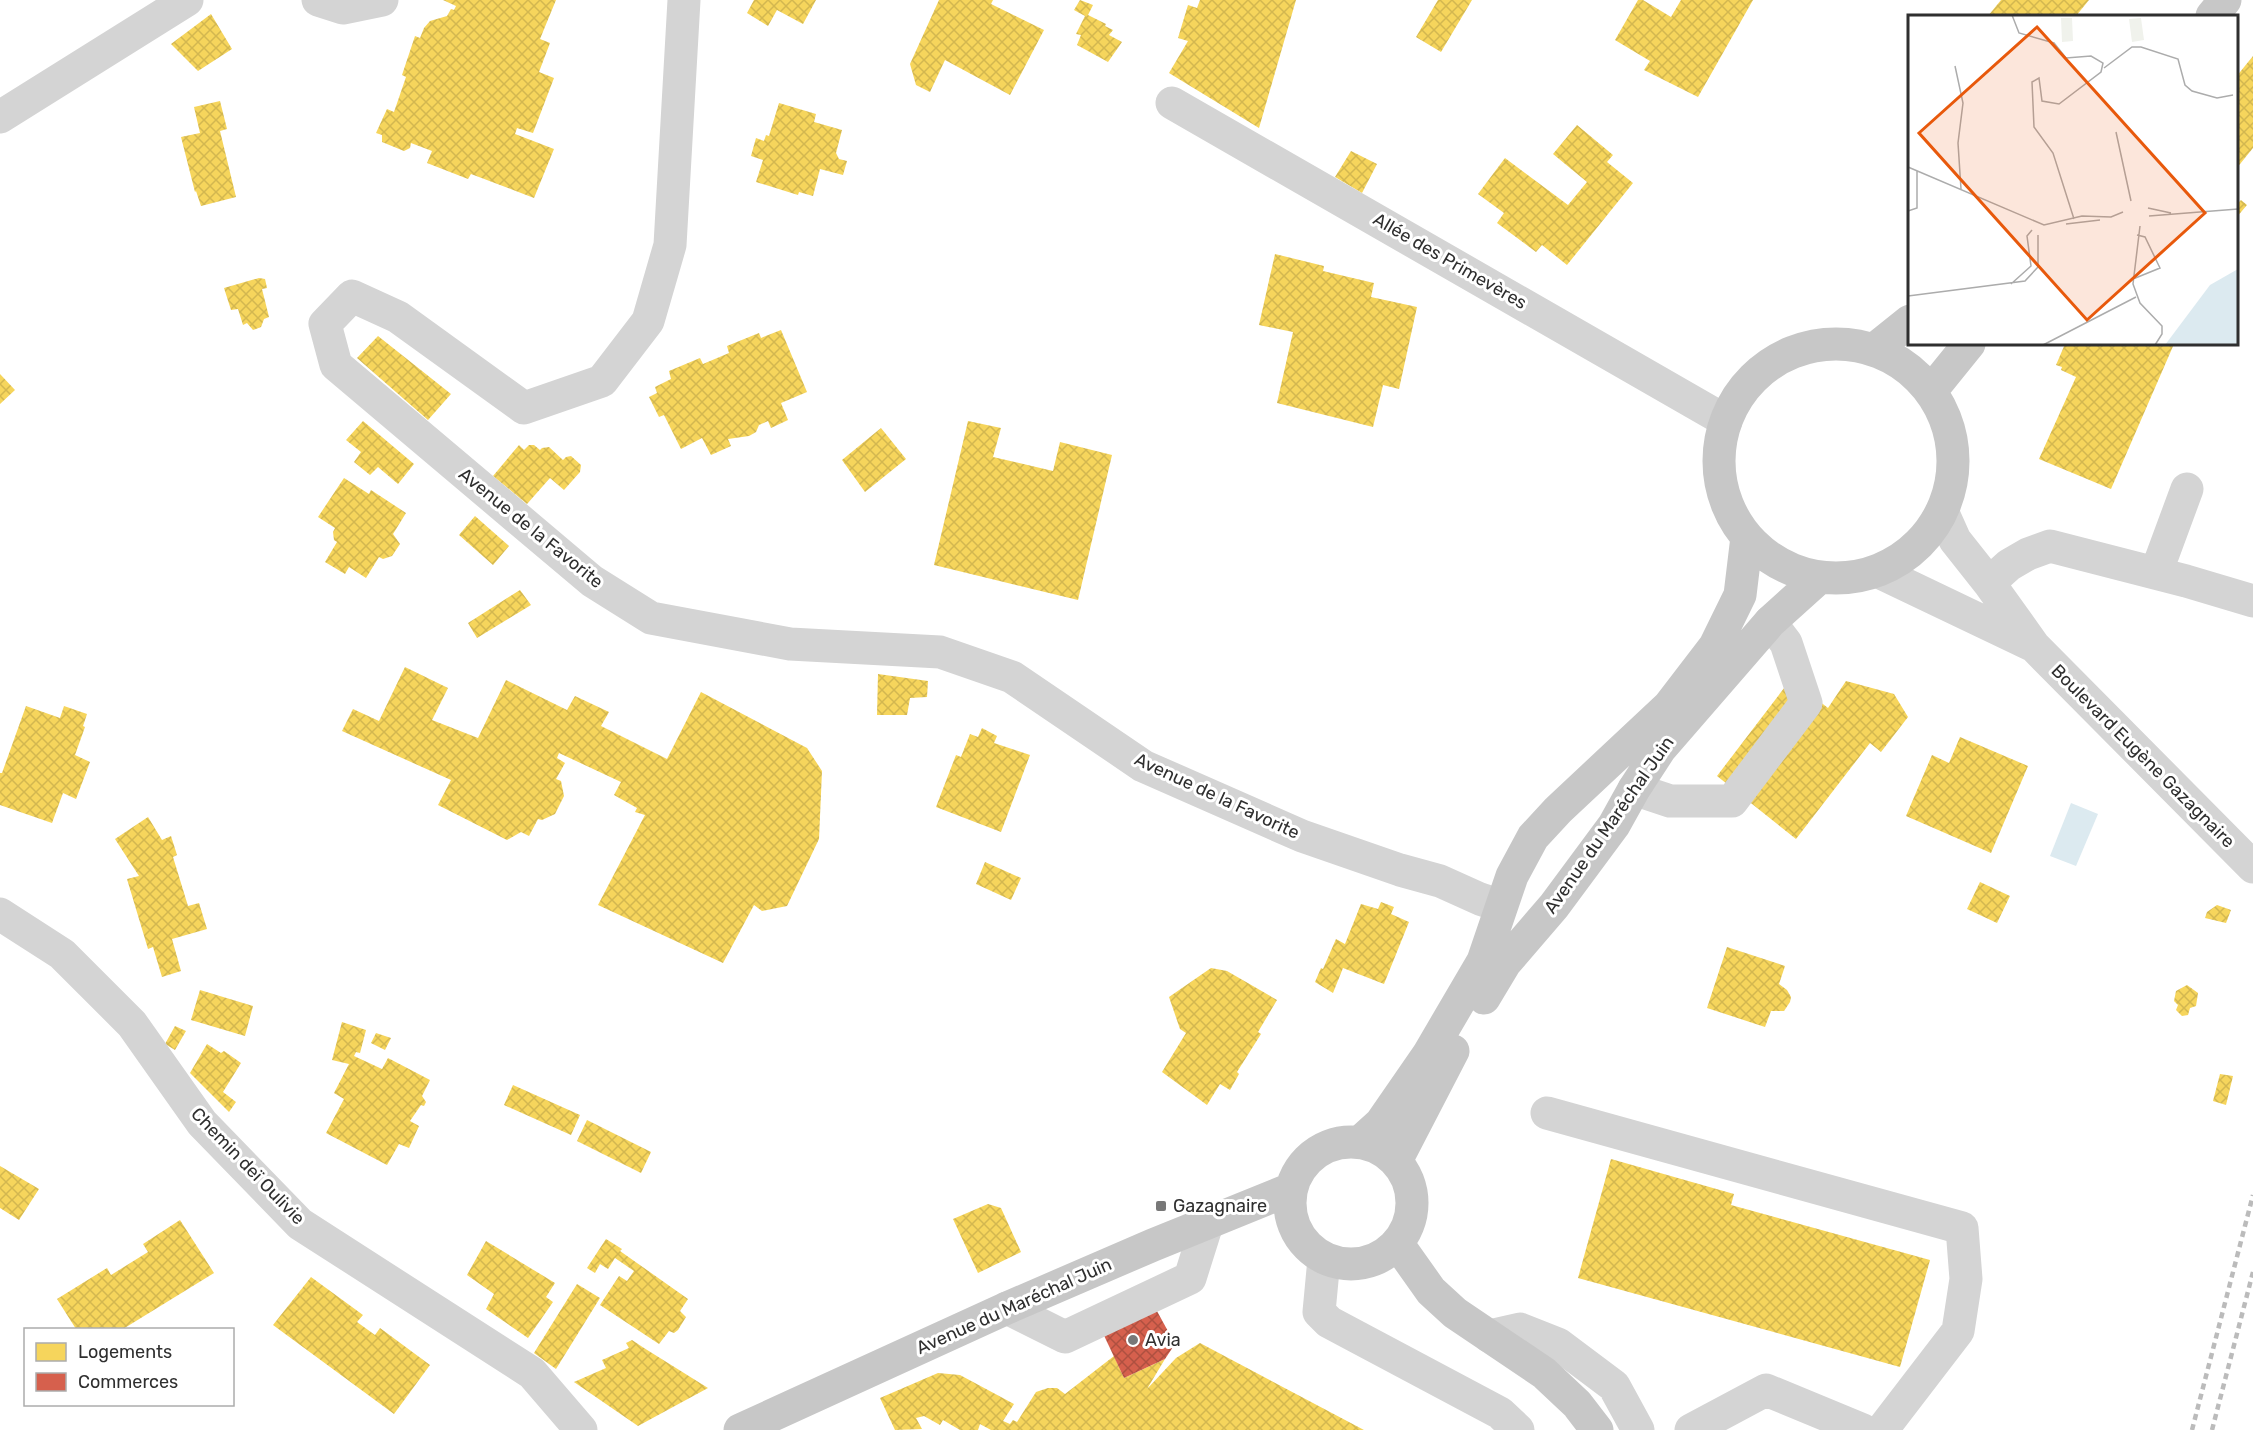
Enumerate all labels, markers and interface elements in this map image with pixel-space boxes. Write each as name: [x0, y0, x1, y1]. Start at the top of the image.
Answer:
inset map: [1908, 15, 2238, 345]
street label: Allée des Primevères: [1369, 208, 1531, 314]
street label: Avenue de la Favorite: [454, 463, 608, 593]
street label: Boulevard Eugène Gazagnaire: [2047, 660, 2239, 852]
street label: Avenue du Maréchal Juin: [1539, 732, 1679, 918]
street label: Avenue de la Favorite: [1131, 748, 1303, 844]
street label: Chemin deï Oulivie: [186, 1103, 310, 1229]
place label: Gazagnaire: [1173, 1195, 1267, 1217]
marker: Gazagnaire: [1154, 1199, 1168, 1213]
street label: Avenue du Maréchal Juin: [913, 1253, 1115, 1359]
legend: [24, 1328, 234, 1406]
place label: Avia: [1145, 1329, 1181, 1351]
marker: Avia: [1126, 1333, 1140, 1347]
text: Logements: [78, 1341, 172, 1363]
text: Commerces: [78, 1371, 178, 1393]

